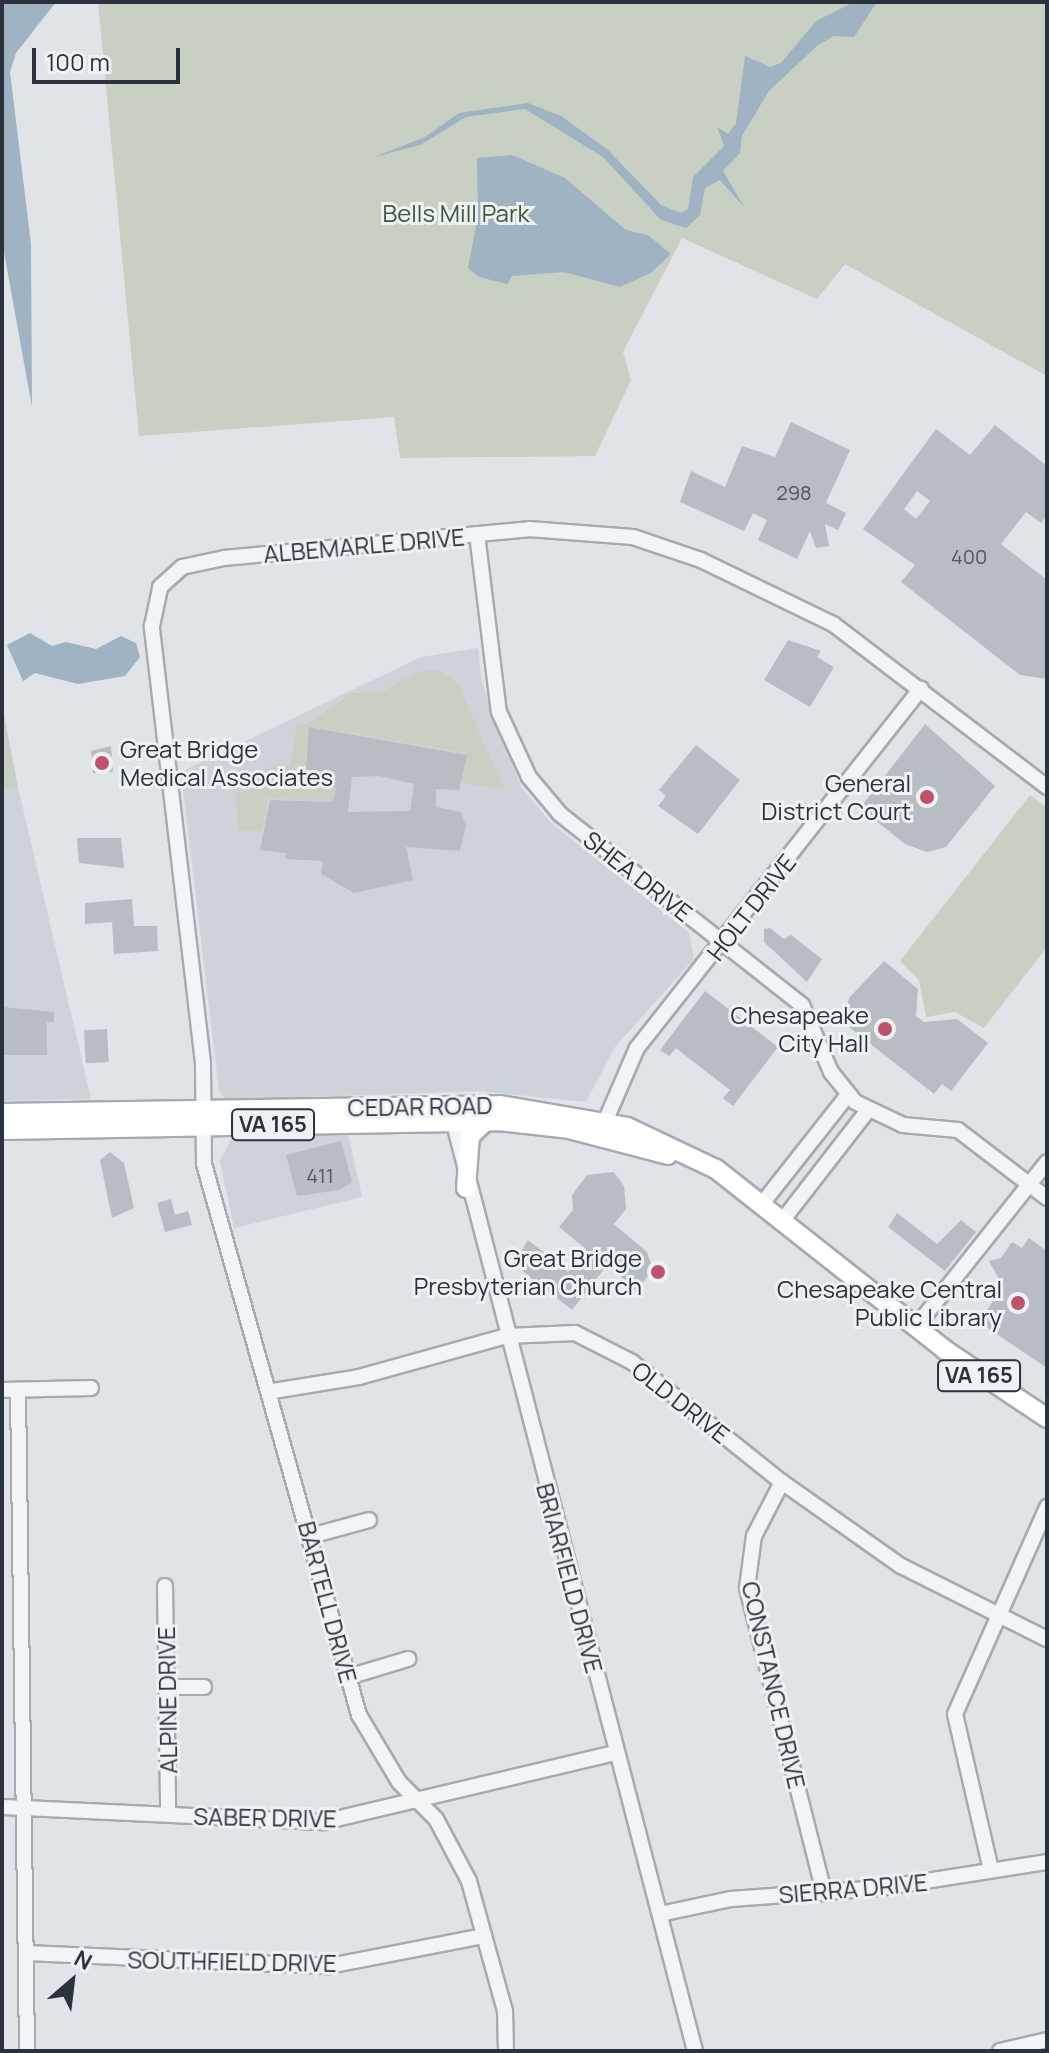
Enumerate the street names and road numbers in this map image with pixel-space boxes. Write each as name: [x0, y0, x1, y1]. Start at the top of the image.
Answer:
street label: ALBEMARLE DRIVE: [262, 522, 466, 568]
street label: SHEA DRIVE: [578, 825, 698, 927]
street label: HOLT DRIVE: [700, 848, 802, 966]
street label: CEDAR ROAD: [347, 1090, 493, 1122]
road number: VA 165: [231, 1107, 315, 1143]
street label: OLD DRIVE: [627, 1355, 735, 1449]
road number: VA 165: [937, 1358, 1021, 1394]
street label: BRIARFIELD DRIVE: [531, 1480, 609, 1676]
street label: BARTELL DRIVE: [292, 1517, 364, 1687]
street label: CONSTANCE DRIVE: [736, 1579, 812, 1791]
street label: ALPINE DRIVE: [151, 1626, 183, 1774]
street label: SABER DRIVE: [193, 1801, 337, 1833]
street label: SIERRA DRIVE: [777, 1867, 929, 1909]
street label: SOUTHFIELD DRIVE: [127, 1945, 337, 1977]

